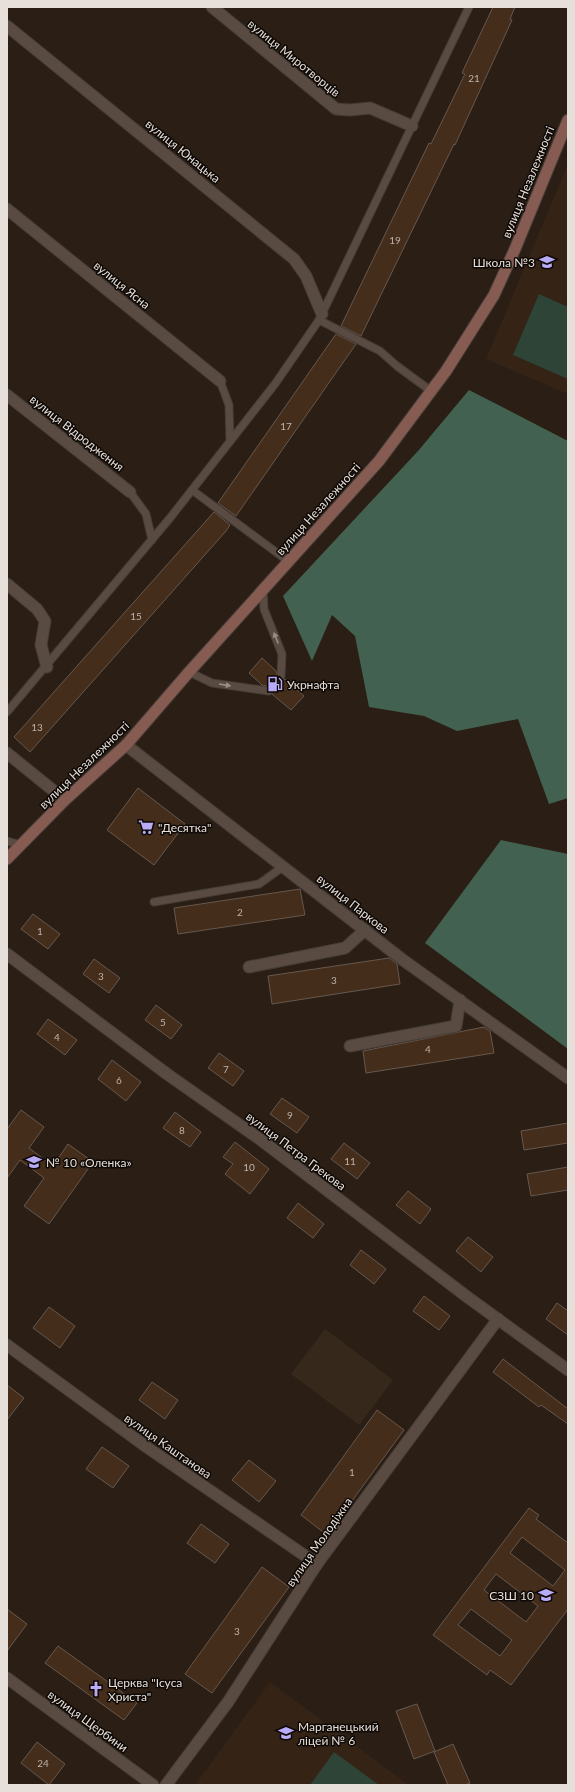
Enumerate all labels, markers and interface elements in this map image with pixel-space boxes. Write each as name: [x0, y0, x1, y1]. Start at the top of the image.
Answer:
street label: вулиця Миротворців: [245, 16, 343, 100]
house number: 21: [468, 72, 480, 84]
street label: вулиця Юнацька: [143, 116, 223, 186]
street label: вулиця Незалежності: [499, 124, 557, 240]
house number: 19: [389, 234, 401, 246]
school or university icon: Школа №3: [538, 253, 556, 271]
place label: Школа №3: [473, 255, 535, 270]
street label: вулиця Ясна: [91, 258, 153, 312]
street label: вулиця Відродження: [27, 392, 127, 474]
house number: 17: [280, 420, 292, 432]
street label: вулиця Незалежності: [273, 460, 364, 558]
house number: 15: [130, 610, 142, 622]
one-way arrow: [272, 632, 278, 644]
fuel station icon: Укрнафта: [266, 675, 284, 693]
place label: Укрнафта: [287, 677, 340, 692]
one-way arrow: [219, 683, 231, 689]
street label: вулиця Незалежності: [36, 718, 132, 812]
house number: 13: [31, 721, 43, 733]
supermarket icon: "Десятка": [137, 818, 155, 836]
place label: "Десятка": [158, 820, 211, 835]
street label: вулиця Паркова: [314, 871, 392, 937]
house number: 2: [237, 906, 243, 918]
house number: 1: [37, 925, 43, 937]
house number: 3: [98, 970, 104, 982]
house number: 3: [331, 974, 337, 986]
house number: 5: [160, 1016, 166, 1028]
house number: 4: [54, 1031, 60, 1043]
house number: 4: [425, 1043, 431, 1055]
house number: 7: [223, 1063, 229, 1075]
house number: 6: [116, 1074, 122, 1086]
street label: вулиця Петра Грекова: [243, 1109, 349, 1193]
house number: 9: [287, 1109, 293, 1121]
house number: 8: [179, 1124, 185, 1136]
school or university icon: № 10 «Оленка»: [25, 1153, 43, 1171]
place label: № 10 «Оленка»: [46, 1155, 132, 1170]
house number: 11: [344, 1155, 356, 1167]
house number: 10: [243, 1161, 255, 1173]
street label: вулиця Каштанова: [122, 1410, 214, 1482]
house number: 1: [349, 1466, 355, 1478]
street label: вулиця Молодіжна: [283, 1495, 355, 1589]
school or university icon: СЗШ 10: [537, 1586, 555, 1604]
place label: СЗШ 10: [489, 1588, 534, 1603]
house number: 3: [234, 1625, 240, 1637]
place label: Церква "Ісуса Христа": [108, 1675, 182, 1704]
church icon: Церква "Ісуса Христа": [87, 1680, 105, 1698]
street label: вулиця Щербини: [45, 1687, 131, 1755]
place label: Марганецький ліцей № 6: [298, 1719, 379, 1748]
school or university icon: Марганецький ліцей № 6: [277, 1724, 295, 1742]
house number: 24: [37, 1757, 49, 1769]

